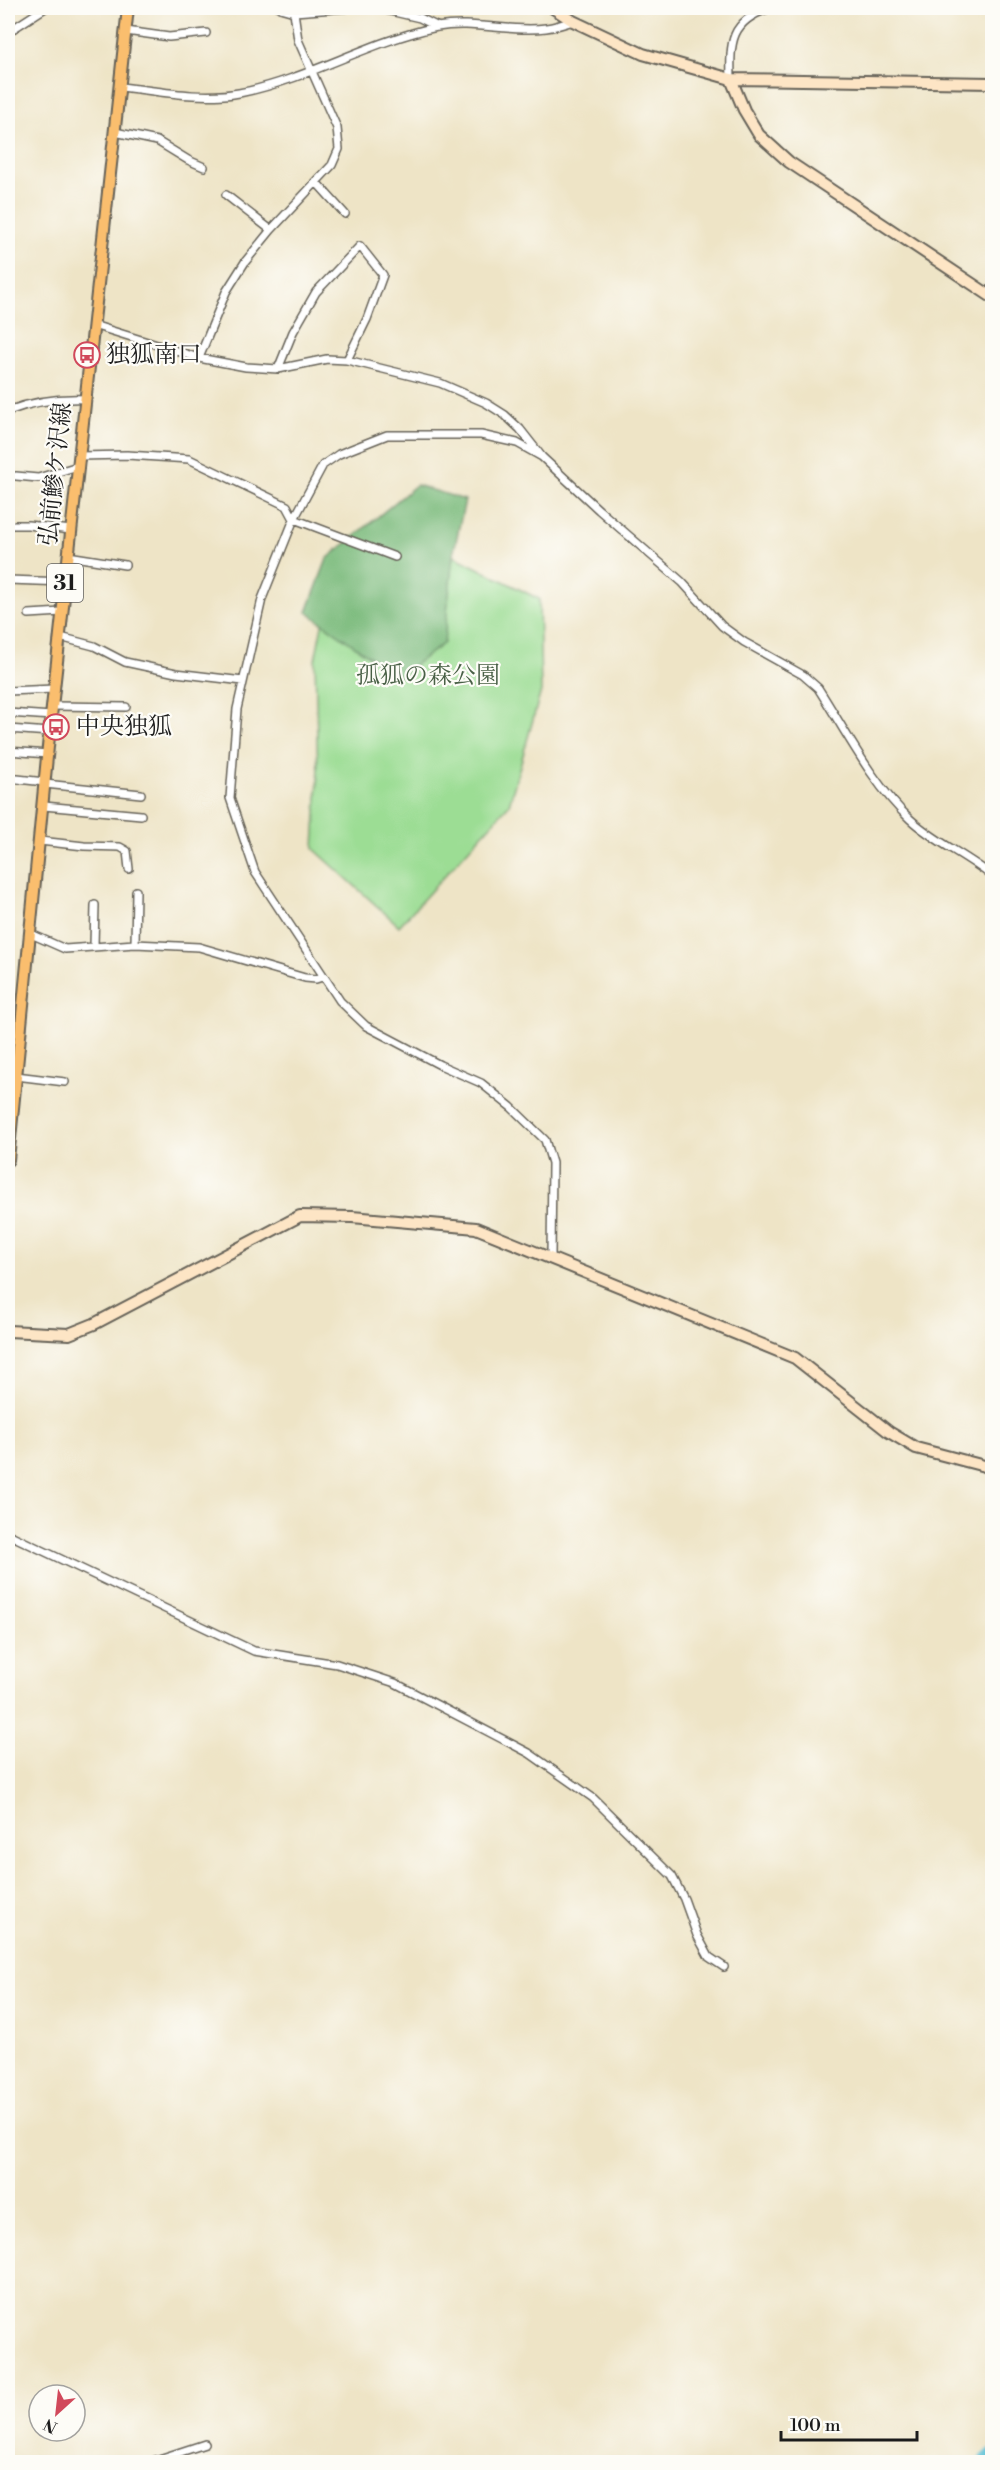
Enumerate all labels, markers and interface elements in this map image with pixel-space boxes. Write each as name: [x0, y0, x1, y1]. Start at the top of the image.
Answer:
bus stop icon: 独狐南口: [72, 340, 102, 370]
place label: 独狐南口: [106, 340, 202, 370]
street label: 弘前鰺ケ沢線: [34, 401, 78, 547]
road number: 31: [47, 564, 83, 602]
park label: 孤狐の森公園: [356, 661, 500, 691]
bus stop icon: 中央独狐: [41, 712, 71, 742]
place label: 中央独狐: [76, 712, 172, 742]
north arrow: [27, 2383, 87, 2443]
scale bar: [781, 2404, 918, 2442]
text: N: [40, 2414, 61, 2437]
text: 100 m: [790, 2414, 841, 2437]

